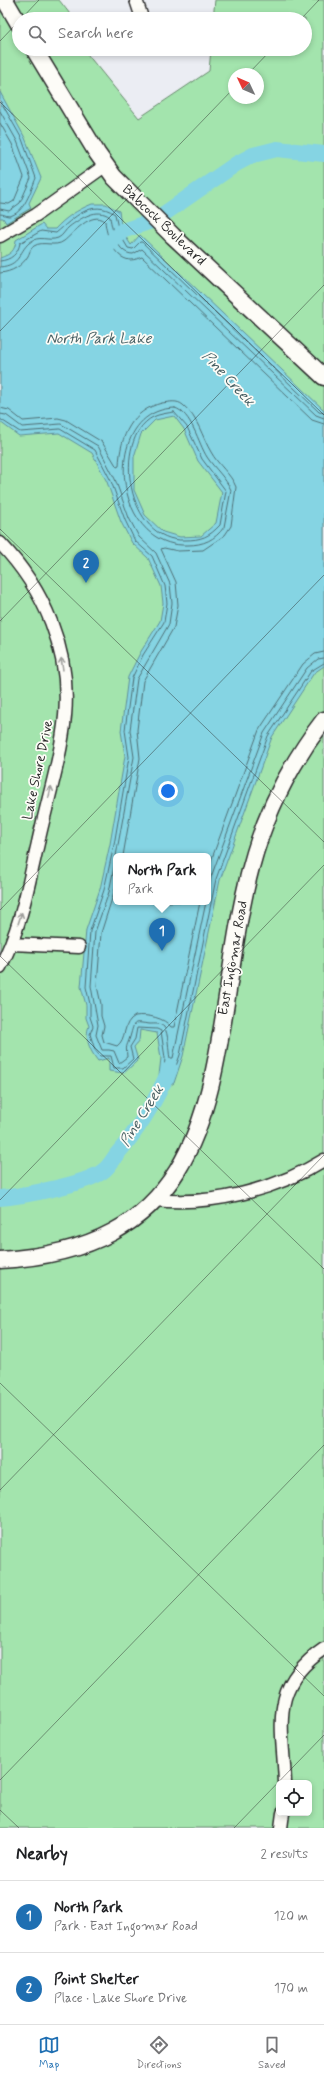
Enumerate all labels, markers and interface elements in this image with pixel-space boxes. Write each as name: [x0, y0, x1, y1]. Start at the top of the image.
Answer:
search box: [12, 12, 312, 56]
icon: search: [26, 23, 48, 45]
text: Search here: [58, 24, 134, 44]
north arrow: [228, 68, 264, 104]
street label: Babcock Boulevard: [118, 181, 210, 269]
water label: North Park Lake: [47, 329, 153, 349]
water label: Pine Creek: [197, 347, 259, 411]
pin: 2: [73, 550, 99, 583]
one-way arrow: [58, 658, 66, 671]
street label: Lake Shore Drive: [19, 718, 57, 822]
your location: [158, 781, 178, 801]
one-way arrow: [47, 786, 54, 799]
popup: [113, 853, 211, 905]
text: North Park: [128, 861, 196, 881]
text: Park: [128, 881, 154, 898]
street label: East Ingomar Road: [214, 899, 254, 1017]
one-way arrow: [17, 912, 24, 925]
pin: 1: [149, 918, 175, 951]
water label: Pine Creek: [115, 1081, 169, 1151]
map controls: [276, 1780, 312, 1816]
button: locate: [276, 1780, 312, 1816]
text: Nearby: [16, 1843, 68, 1865]
text: 2 results: [261, 1846, 308, 1863]
text: North Park: [54, 1898, 123, 1918]
text: 1: [26, 1908, 32, 1925]
text: 120 m: [274, 1908, 308, 1925]
text: Park · East Ingomar Road: [54, 1918, 198, 1935]
text: Point Shelter: [54, 1970, 139, 1990]
text: 2: [26, 1980, 32, 1997]
text: 170 m: [274, 1980, 308, 1997]
text: Place · Lake Shore Drive: [54, 1990, 187, 2007]
tab: Map: [38, 2034, 60, 2072]
tab: Directions: [136, 2034, 182, 2072]
tab: Saved: [258, 2034, 286, 2072]

